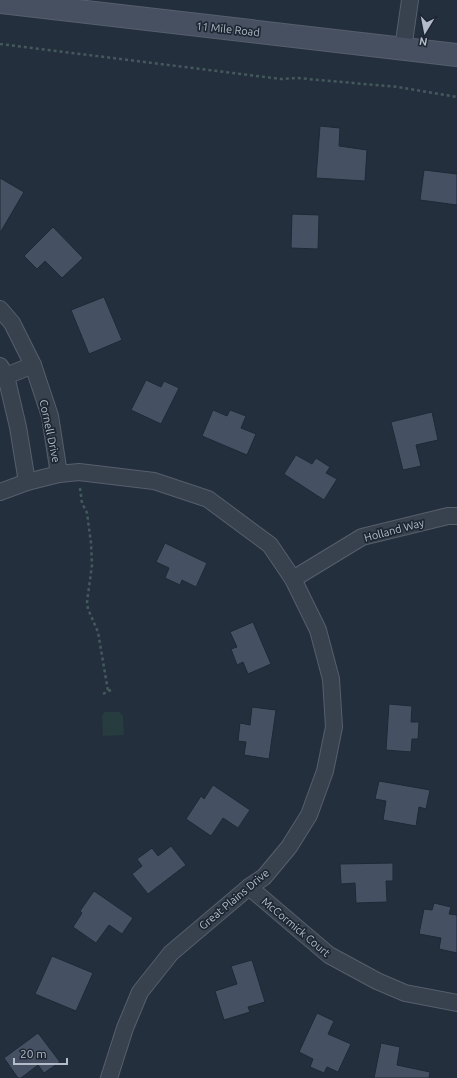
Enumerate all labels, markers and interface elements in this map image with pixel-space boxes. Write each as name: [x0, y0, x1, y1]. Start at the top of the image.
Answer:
north arrow: [405, 12, 445, 52]
street label: 11 Mile Road: [196, 20, 260, 38]
text: N: [418, 35, 428, 48]
street label: Cornell Drive: [37, 398, 63, 464]
street label: Holland Way: [363, 516, 426, 544]
street label: Great Plains Drive: [197, 866, 271, 932]
street label: McCormick Court: [259, 895, 333, 959]
scale bar: [14, 1040, 67, 1066]
text: 20 m: [20, 1047, 47, 1060]

